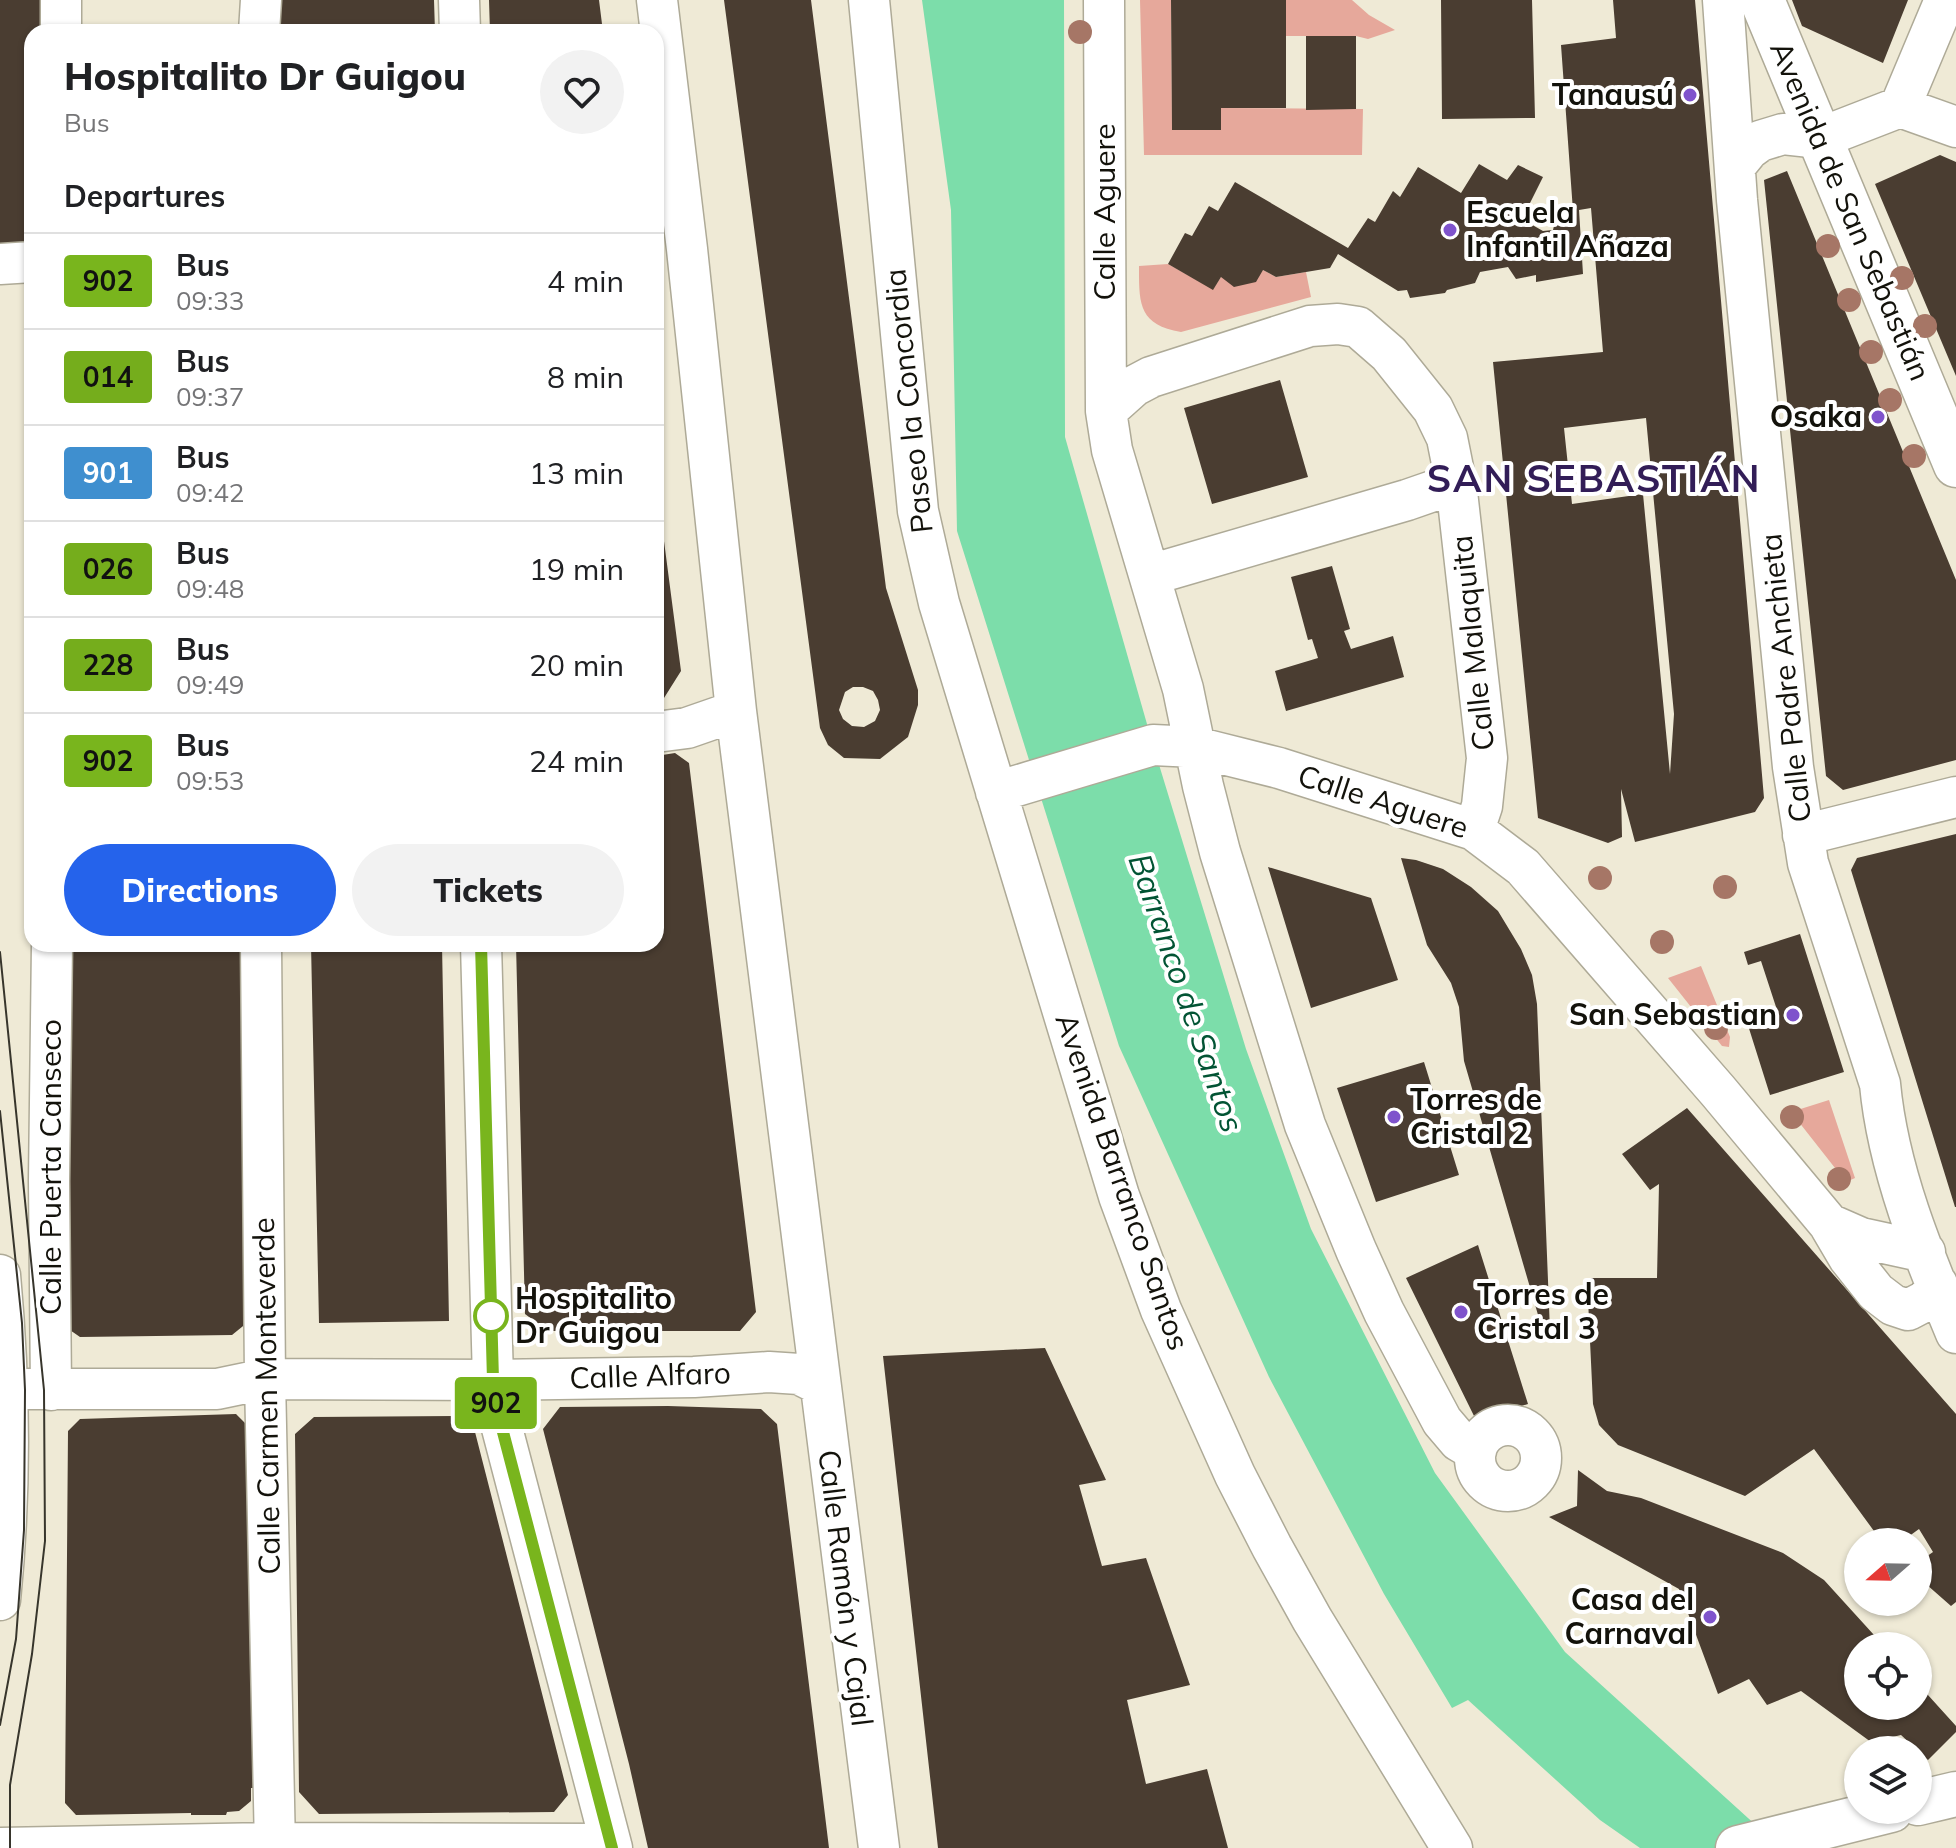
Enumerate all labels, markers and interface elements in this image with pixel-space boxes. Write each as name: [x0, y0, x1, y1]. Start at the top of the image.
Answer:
street label: Avenida de San Sebastián: [1762, 35, 1940, 386]
button: heart: [540, 50, 624, 134]
text: Hospitalito Dr Guigou: [64, 52, 466, 100]
place label: Tanausú: [1552, 75, 1674, 113]
marker: Tanausú: [1681, 86, 1699, 104]
text: Bus: [64, 106, 110, 139]
street label: Calle Aguere: [1085, 123, 1123, 301]
text: Departures: [64, 177, 225, 215]
place label: Escuela Infantil Añaza: [1466, 193, 1669, 265]
marker: Escuela Infantil Añaza: [1441, 221, 1459, 239]
text: Bus: [176, 246, 230, 284]
text: 4 min: [547, 262, 624, 300]
text: 902: [83, 263, 133, 298]
street label: Paseo la Concordia: [875, 267, 941, 535]
text: 09:33: [176, 284, 244, 317]
text: Bus: [176, 342, 230, 380]
text: 8 min: [547, 358, 624, 396]
text: 014: [83, 359, 133, 394]
text: 09:37: [176, 380, 244, 413]
place label: Osaka: [1770, 397, 1862, 435]
marker: Osaka: [1869, 408, 1887, 426]
text: Bus: [176, 438, 230, 476]
text: 13 min: [529, 454, 624, 492]
district label: SAN SEBASTIÁN: [1427, 454, 1761, 502]
text: 901: [83, 455, 133, 490]
text: 09:42: [176, 476, 244, 509]
street label: Calle Padre Anchieta: [1751, 532, 1819, 824]
text: Bus: [176, 534, 230, 572]
street label: Calle Malaquita: [1442, 534, 1502, 753]
text: 19 min: [529, 550, 624, 588]
text: 026: [83, 551, 133, 586]
text: 09:48: [176, 572, 244, 605]
text: Bus: [176, 630, 230, 668]
text: 20 min: [529, 646, 624, 684]
text: 228: [83, 647, 133, 682]
text: 09:49: [176, 668, 244, 701]
text: Bus: [176, 726, 230, 764]
text: 24 min: [529, 742, 624, 780]
text: 902: [83, 743, 133, 778]
street label: Calle Aguere: [1293, 756, 1473, 846]
text: 09:53: [176, 764, 244, 797]
button: Directions: [64, 844, 336, 936]
button: Tickets: [352, 844, 624, 936]
water label: Barranco de Santos: [1120, 848, 1253, 1137]
place label: San Sebastian: [1569, 995, 1777, 1033]
marker: San Sebastian: [1784, 1006, 1802, 1024]
street label: Avenida Barranco Santos: [1047, 1008, 1198, 1355]
street label: Calle Puerta Canseco: [31, 1019, 69, 1315]
place label: Torres de Cristal 2: [1410, 1080, 1542, 1152]
marker: Torres de Cristal 2: [1385, 1108, 1403, 1126]
street label: Calle Carmen Monteverde: [244, 1217, 288, 1575]
place label: Torres de Cristal 3: [1477, 1275, 1609, 1347]
place label: Hospitalito Dr Guigou: [515, 1279, 672, 1351]
marker: Hospitalito Dr Guigou: [474, 1299, 508, 1333]
marker: Torres de Cristal 3: [1452, 1303, 1470, 1321]
street label: Calle Alfaro: [569, 1353, 731, 1397]
line badge: 902: [450, 1377, 542, 1429]
text: 902: [471, 1385, 521, 1420]
street label: Calle Ramón y Cajal: [810, 1448, 882, 1728]
north arrow: [1844, 1528, 1932, 1616]
map controls: [1844, 1528, 1932, 1824]
place label: Casa del Carnaval: [1565, 1580, 1694, 1652]
marker: Casa del Carnaval: [1701, 1608, 1719, 1626]
button: locate: [1844, 1632, 1932, 1720]
button: layers: [1844, 1736, 1932, 1824]

